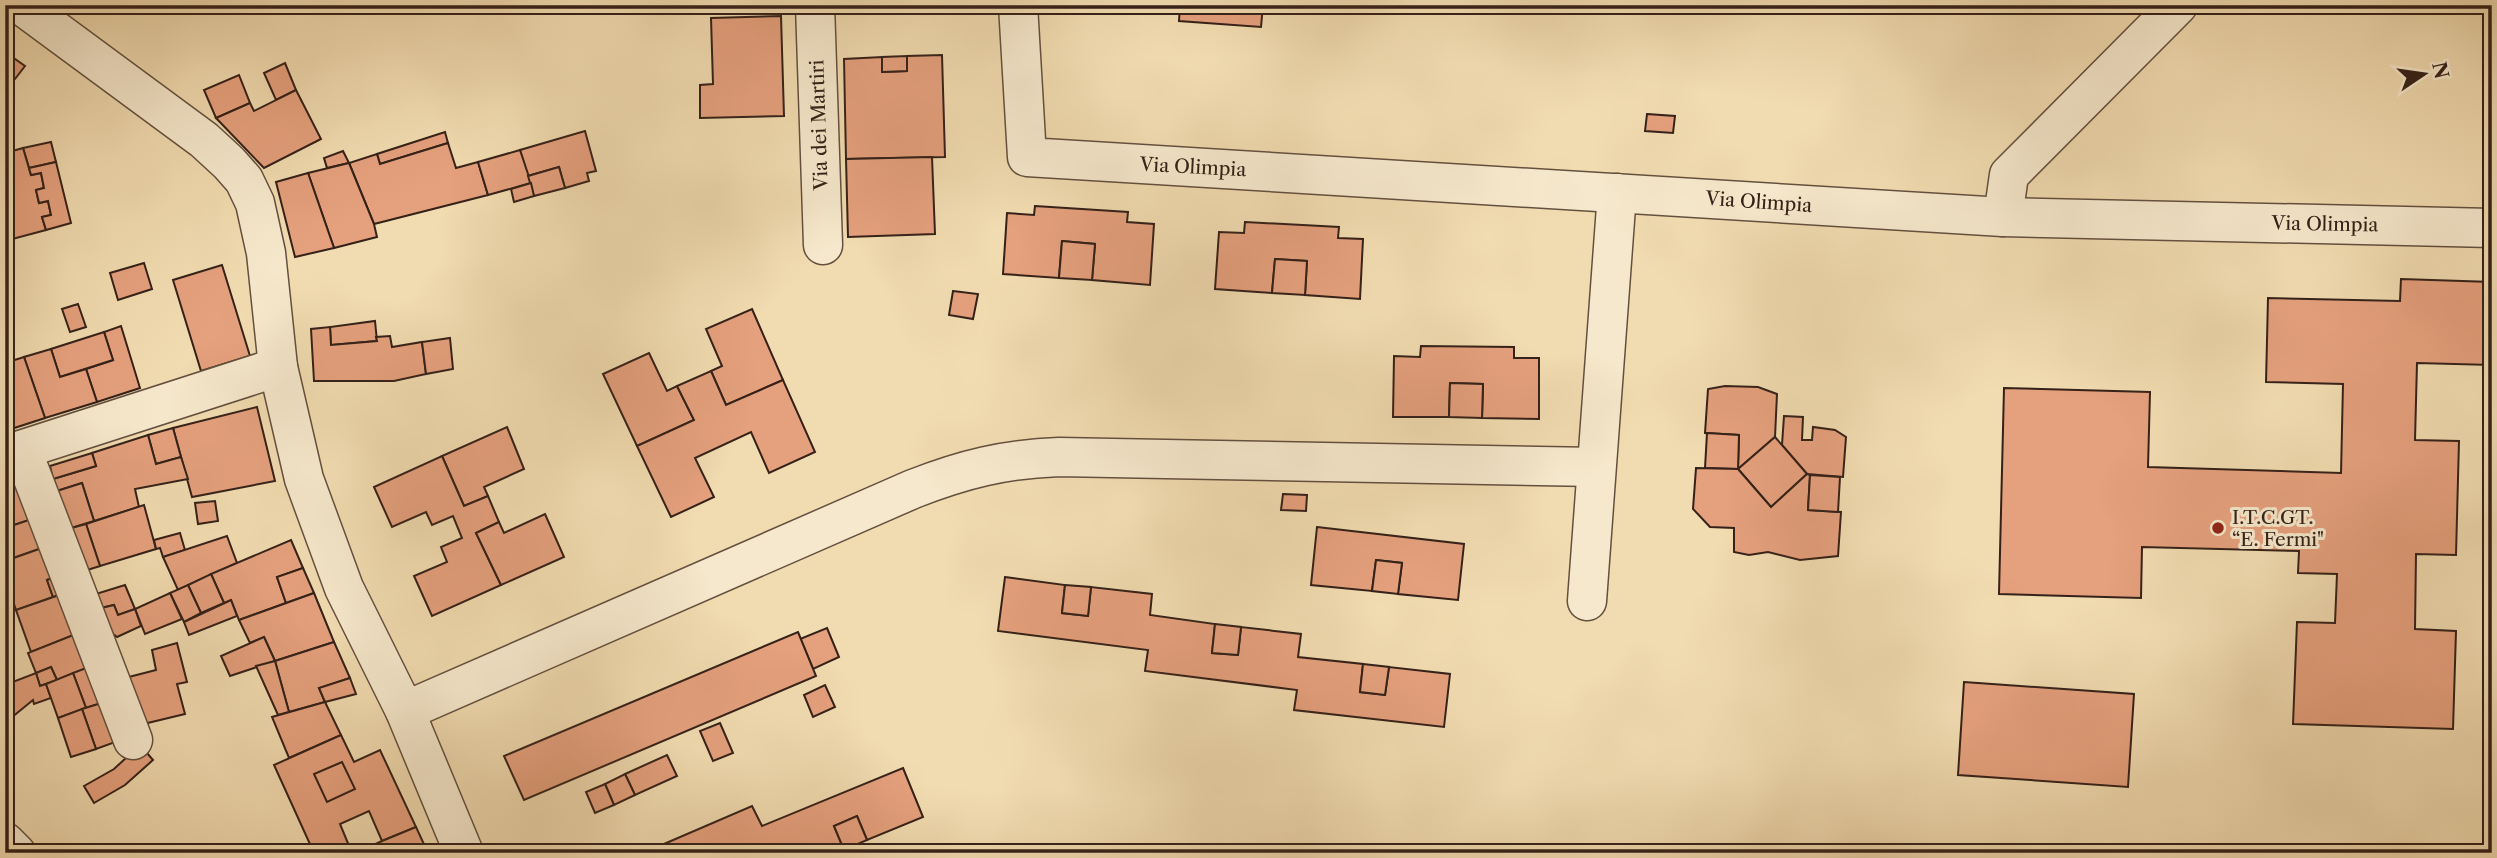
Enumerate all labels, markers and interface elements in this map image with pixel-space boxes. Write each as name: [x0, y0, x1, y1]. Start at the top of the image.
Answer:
north arrow: [2388, 38, 2458, 108]
street label: Via dei Martiri: [805, 59, 833, 192]
text: N: [2427, 60, 2453, 81]
street label: Via Olimpia: [1138, 153, 1247, 181]
street label: Via Olimpia: [1704, 187, 1813, 217]
street label: Via Olimpia: [2270, 212, 2379, 236]
place label: I.T.C.GT. “E. Fermi": [2232, 506, 2324, 551]
marker: I.T.C.GT. “E. Fermi": [2210, 520, 2226, 536]

